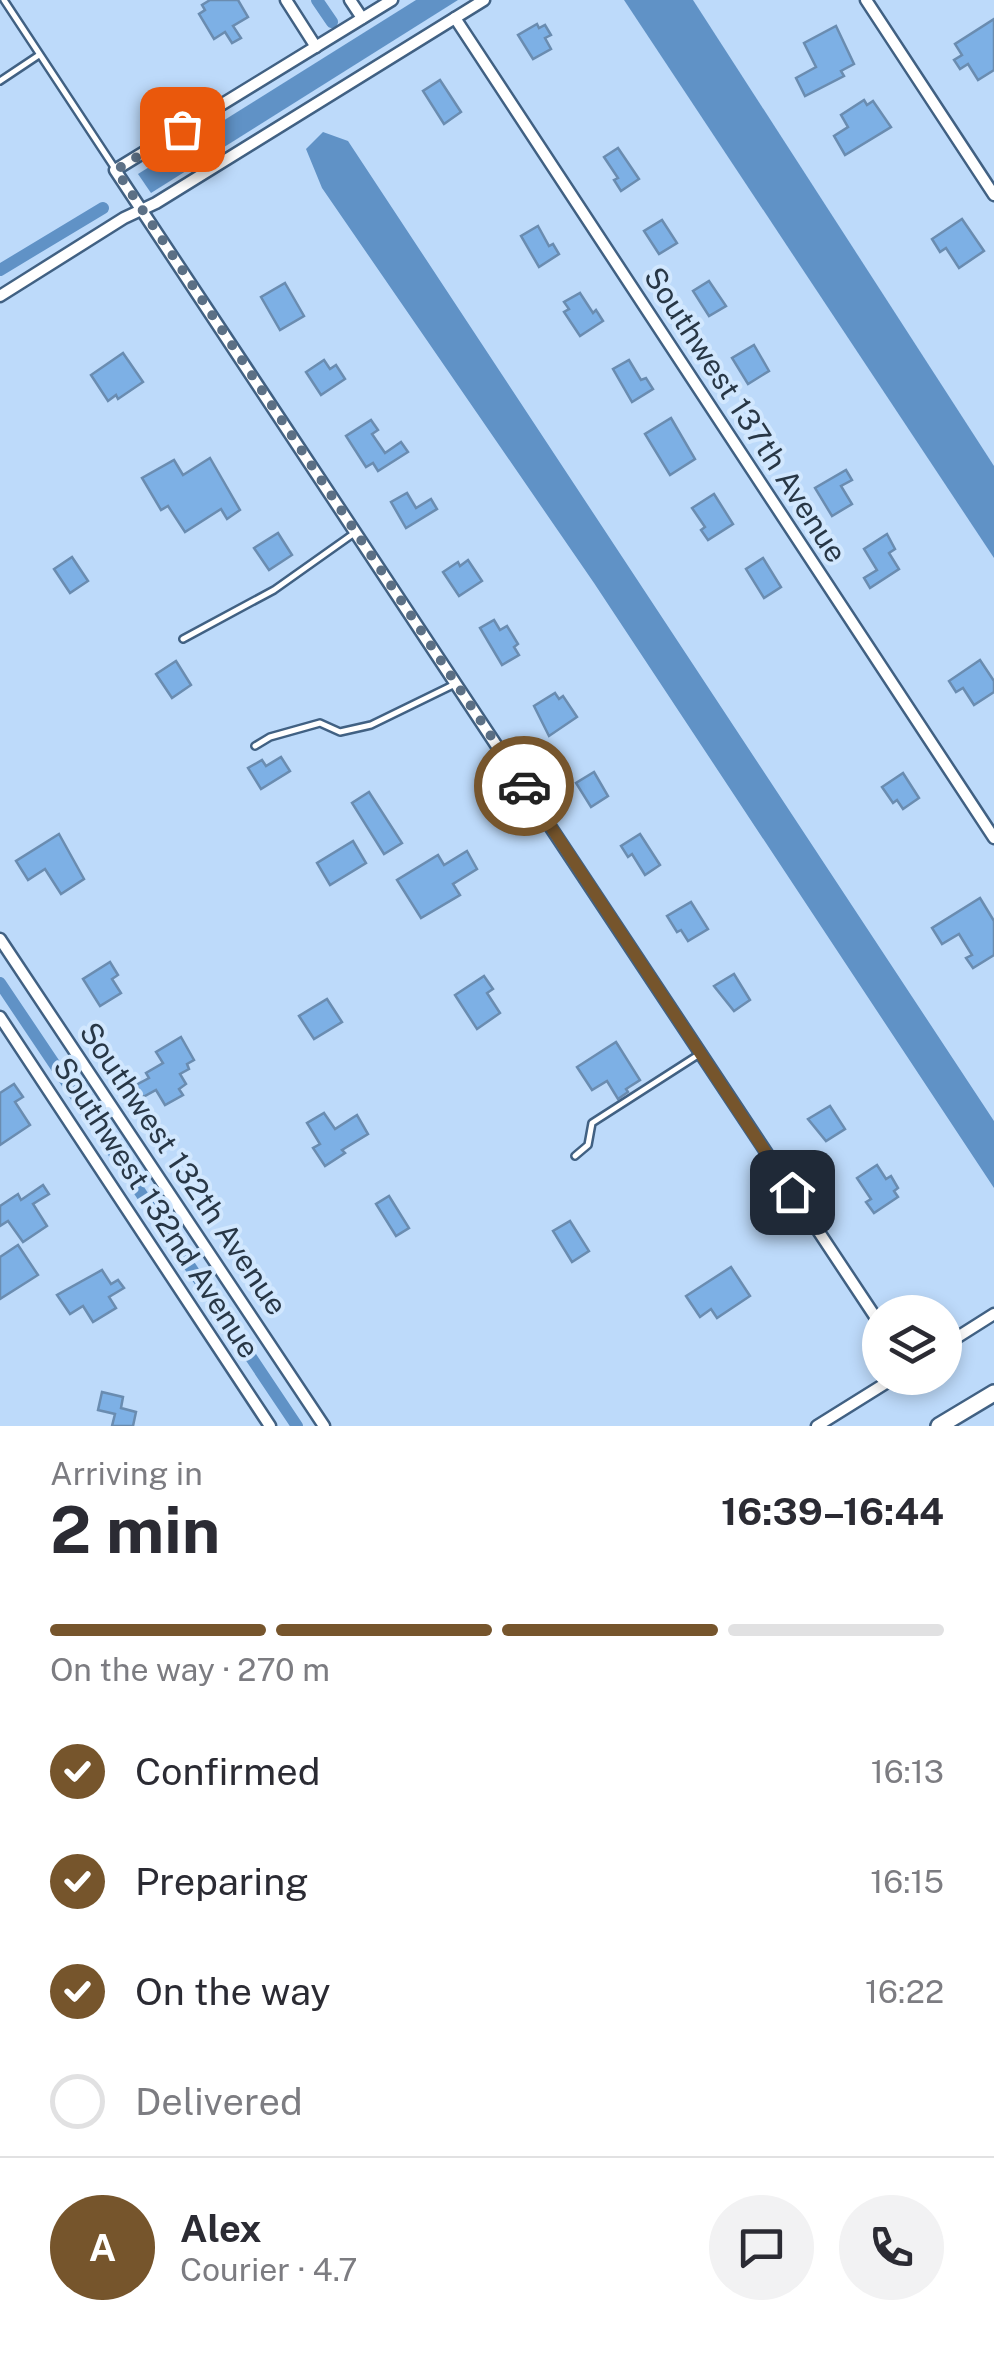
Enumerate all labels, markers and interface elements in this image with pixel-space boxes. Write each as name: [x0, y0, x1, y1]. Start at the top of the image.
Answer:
pin: [140, 87, 225, 172]
icon: bag: [155, 102, 210, 157]
street label: Southwest 137th Avenue: [637, 260, 855, 569]
courier: [474, 736, 574, 836]
icon: car: [497, 759, 552, 814]
street label: Southwest 132th Avenue: [72, 1015, 295, 1322]
street label: Southwest 132nd Avenue: [46, 1050, 268, 1365]
pin: [750, 1150, 835, 1235]
icon: home: [765, 1165, 820, 1220]
map controls: [862, 1295, 962, 1395]
button: layers: [862, 1295, 962, 1395]
text: Arriving in: [50, 1455, 203, 1492]
text: 16:39–16:44: [721, 1489, 944, 1534]
text: 2 min: [50, 1491, 220, 1568]
text: On the way · 270 m: [50, 1651, 330, 1688]
icon: check: [50, 1744, 105, 1799]
text: Confirmed: [135, 1749, 320, 1794]
text: 16:13: [871, 1753, 944, 1790]
icon: check: [50, 1854, 105, 1909]
text: Preparing: [135, 1859, 309, 1904]
text: 16:15: [870, 1863, 944, 1900]
icon: check: [50, 1964, 105, 2019]
text: On the way: [135, 1969, 331, 2014]
text: 16:22: [865, 1973, 944, 2010]
text: Delivered: [135, 2079, 303, 2124]
button: chat: [709, 2195, 814, 2300]
button: phone: [839, 2195, 944, 2300]
text: Alex: [180, 2206, 262, 2251]
text: A: [89, 2225, 116, 2270]
text: Courier · 4.7: [180, 2251, 357, 2288]

